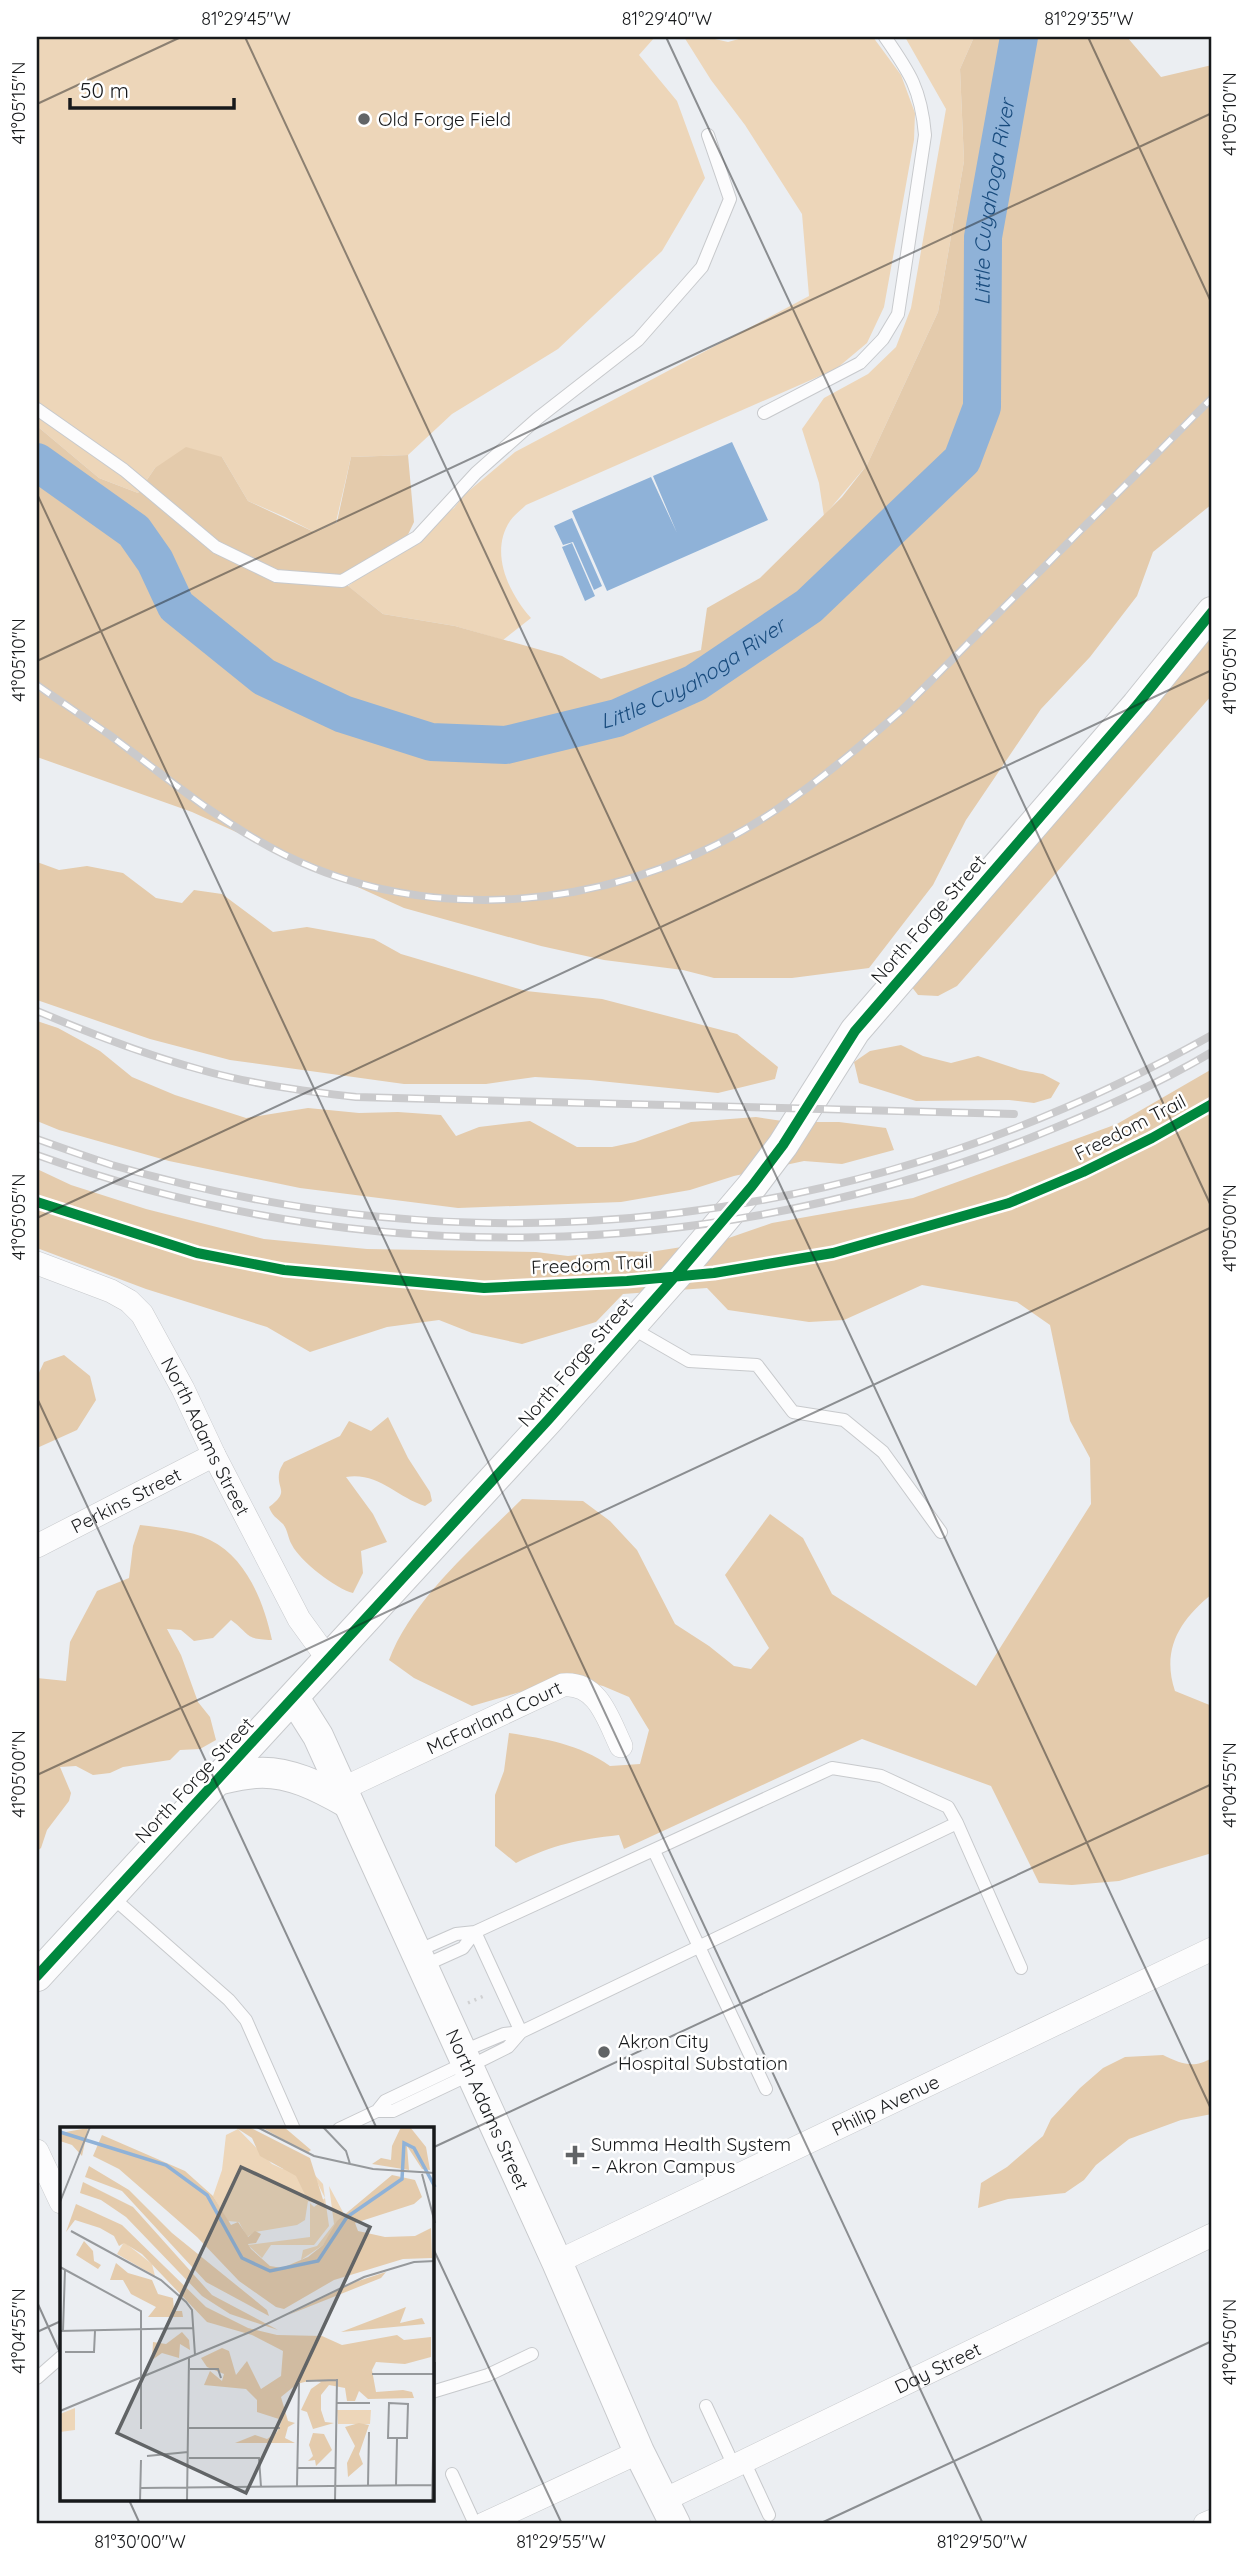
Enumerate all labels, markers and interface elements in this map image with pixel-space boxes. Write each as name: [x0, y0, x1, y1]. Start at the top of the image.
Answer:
text: 81°29'45"W: [201, 7, 291, 30]
text: 81°29'40"W: [622, 7, 712, 30]
text: 81°29'35"W: [1044, 7, 1134, 30]
text: 41°05'15"N: [7, 62, 30, 144]
scale bar: [70, 66, 234, 110]
text: 41°05'10"N: [1218, 72, 1241, 156]
text: 50 m: [80, 77, 129, 103]
water label: Little Cuyahoga River: [969, 94, 1020, 306]
place label: Old Forge Field: [378, 107, 511, 131]
marker: Old Forge Field: [356, 111, 372, 127]
water label: Little Cuyahoga River: [598, 610, 792, 734]
text: 41°05'10"N: [7, 618, 30, 702]
text: 41°05'05"N: [1218, 628, 1241, 714]
street label: North Forge Street: [865, 849, 991, 989]
street label: Freedom Trail: [1070, 1089, 1190, 1165]
text: 41°05'05"N: [7, 1174, 30, 1260]
text: 41°05'00"N: [1218, 1184, 1241, 1272]
street label: Freedom Trail: [531, 1249, 653, 1279]
street label: North Forge Street: [512, 1292, 638, 1432]
street label: North Adams Street: [156, 1353, 255, 1520]
street label: Perkins Street: [67, 1462, 185, 1539]
street label: McFarland Court: [422, 1675, 566, 1760]
street label: North Forge Street: [130, 1712, 258, 1848]
text: 41°05'00"N: [7, 1730, 30, 1818]
text: 41°04'55"N: [1218, 1742, 1241, 1828]
street label: North Adams Street: [441, 2025, 535, 2193]
place label: Akron City Hospital Substation: [618, 2029, 788, 2075]
marker: Akron City Hospital Substation: [596, 2044, 612, 2060]
street label: Philip Avenue: [828, 2069, 943, 2141]
inset map: [60, 2127, 434, 2502]
place label: Summa Health System – Akron Campus: [591, 2132, 791, 2178]
marker: Summa Health System – Akron Campus: [565, 2145, 585, 2165]
text: 41°04'55"N: [7, 2288, 30, 2374]
text: 41°04'50"N: [1218, 2299, 1241, 2385]
street label: Day Street: [891, 2337, 985, 2399]
text: 81°30'00"W: [94, 2530, 186, 2553]
text: 81°29'55"W: [516, 2530, 606, 2553]
text: 81°29'50"W: [937, 2530, 1027, 2553]

